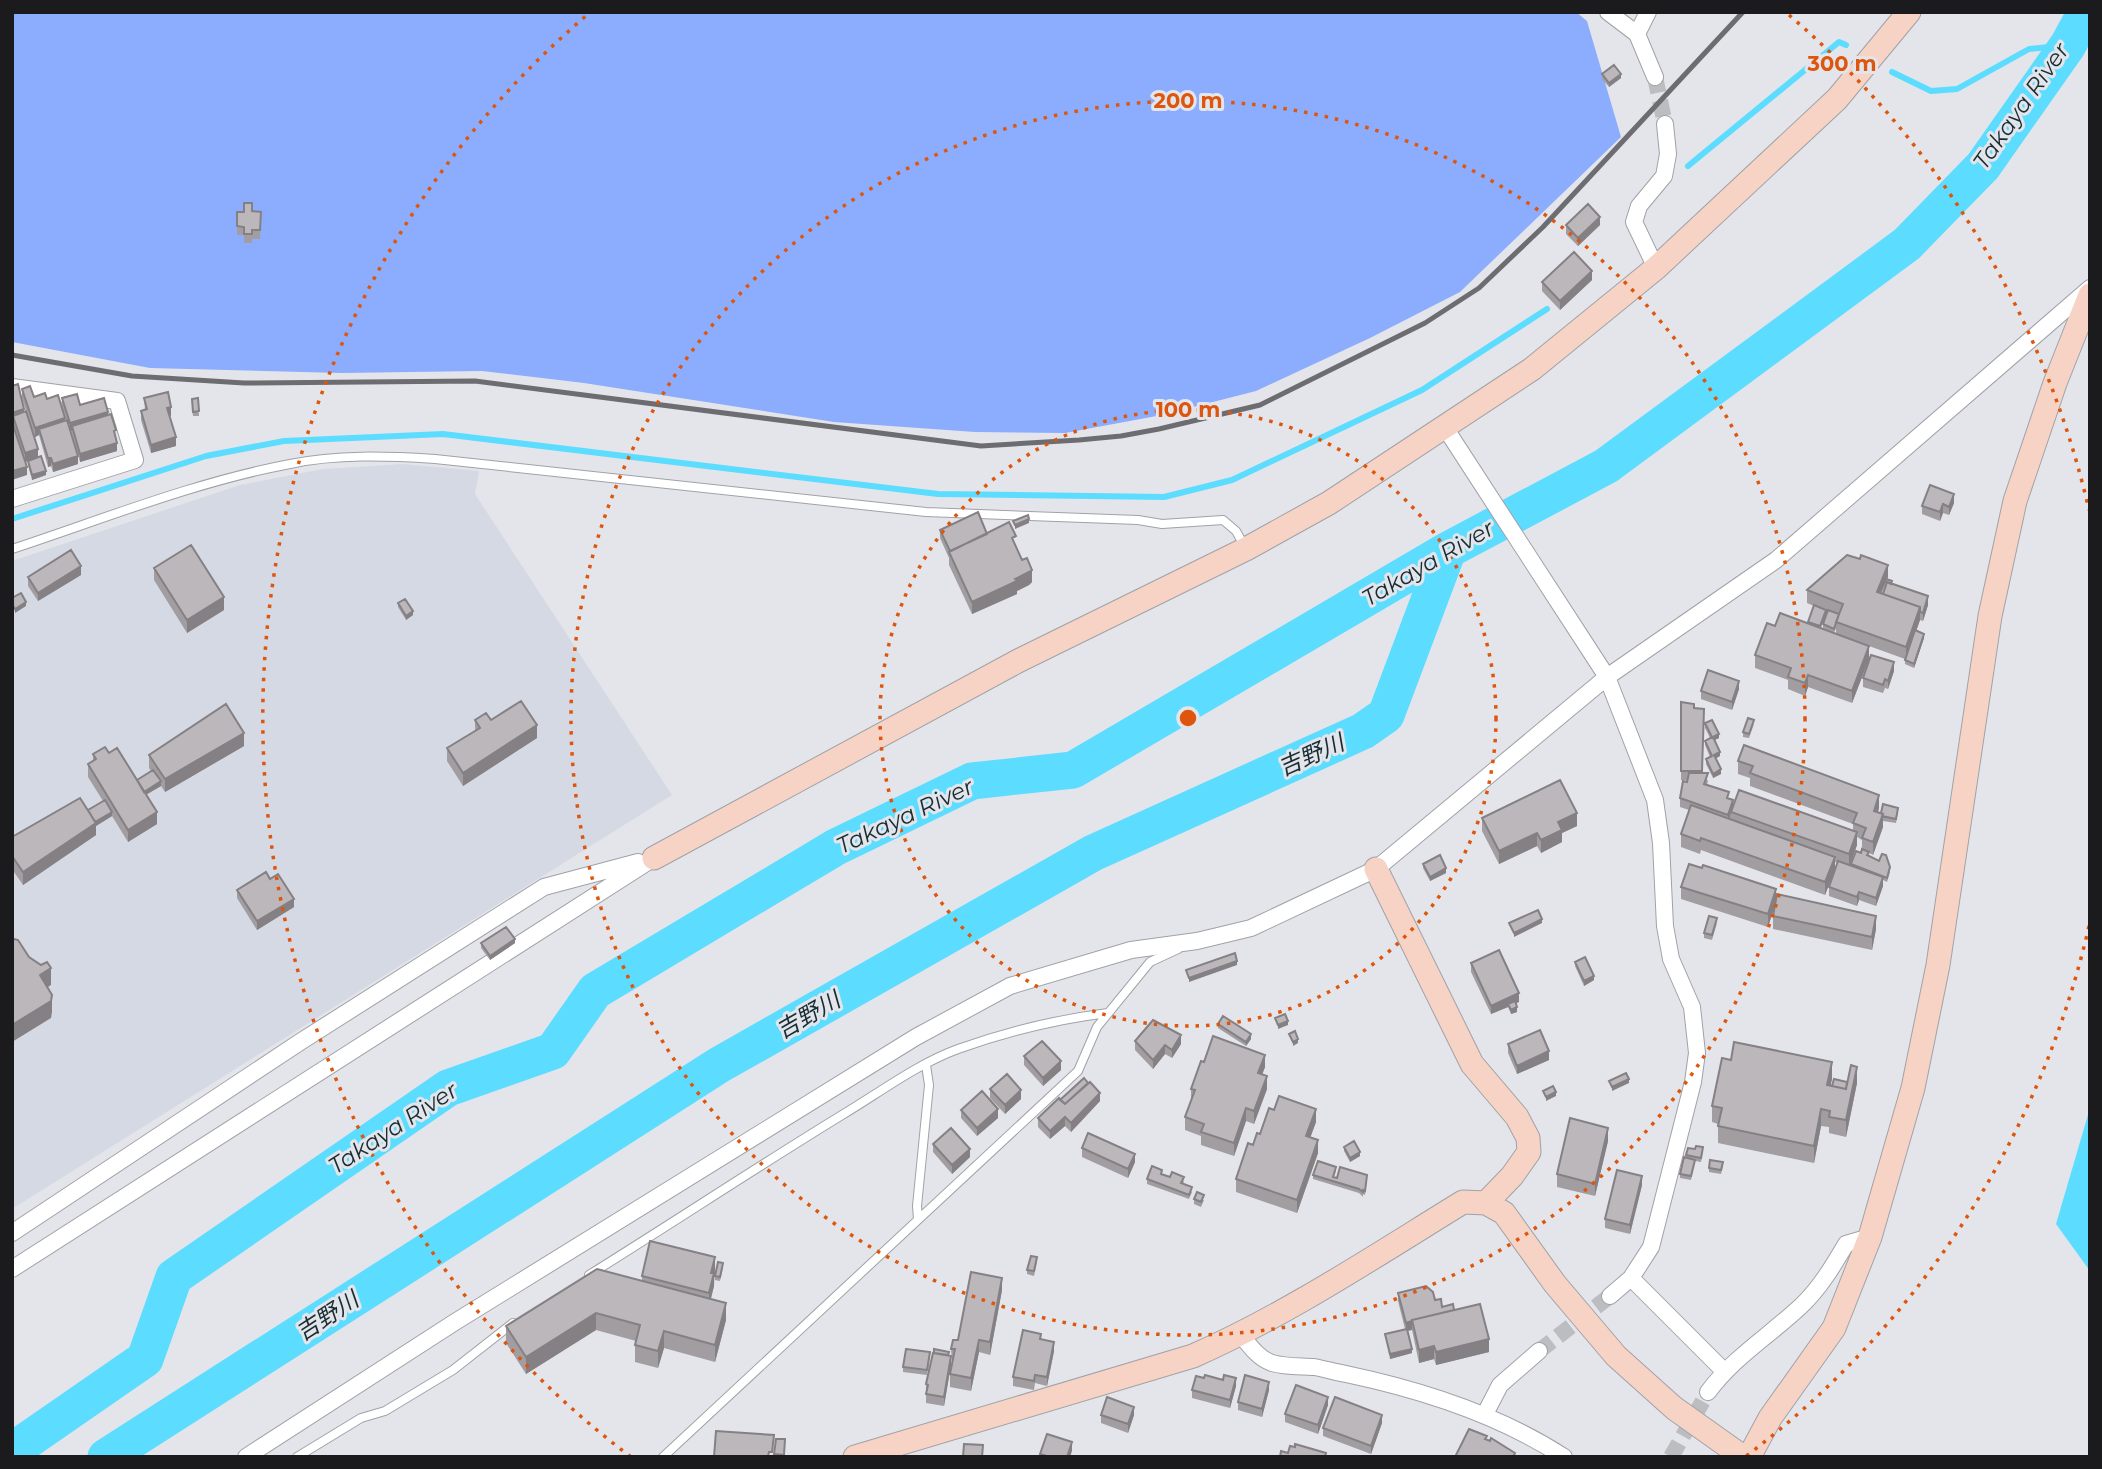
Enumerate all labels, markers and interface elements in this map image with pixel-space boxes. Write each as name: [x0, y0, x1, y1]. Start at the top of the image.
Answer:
water label: Takaya River: [1967, 37, 2075, 175]
text: 300 m: [1807, 51, 1876, 76]
text: 200 m: [1154, 88, 1222, 113]
text: 100 m: [1156, 397, 1220, 422]
water label: Takaya River: [1357, 513, 1500, 612]
centre of rings: [1176, 706, 1200, 730]
water label: 吉野川: [1274, 727, 1351, 782]
water label: Takaya River: [832, 772, 979, 860]
water label: 吉野川: [771, 984, 847, 1044]
water label: Takaya River: [323, 1076, 463, 1180]
water label: 吉野川: [290, 1284, 366, 1347]

